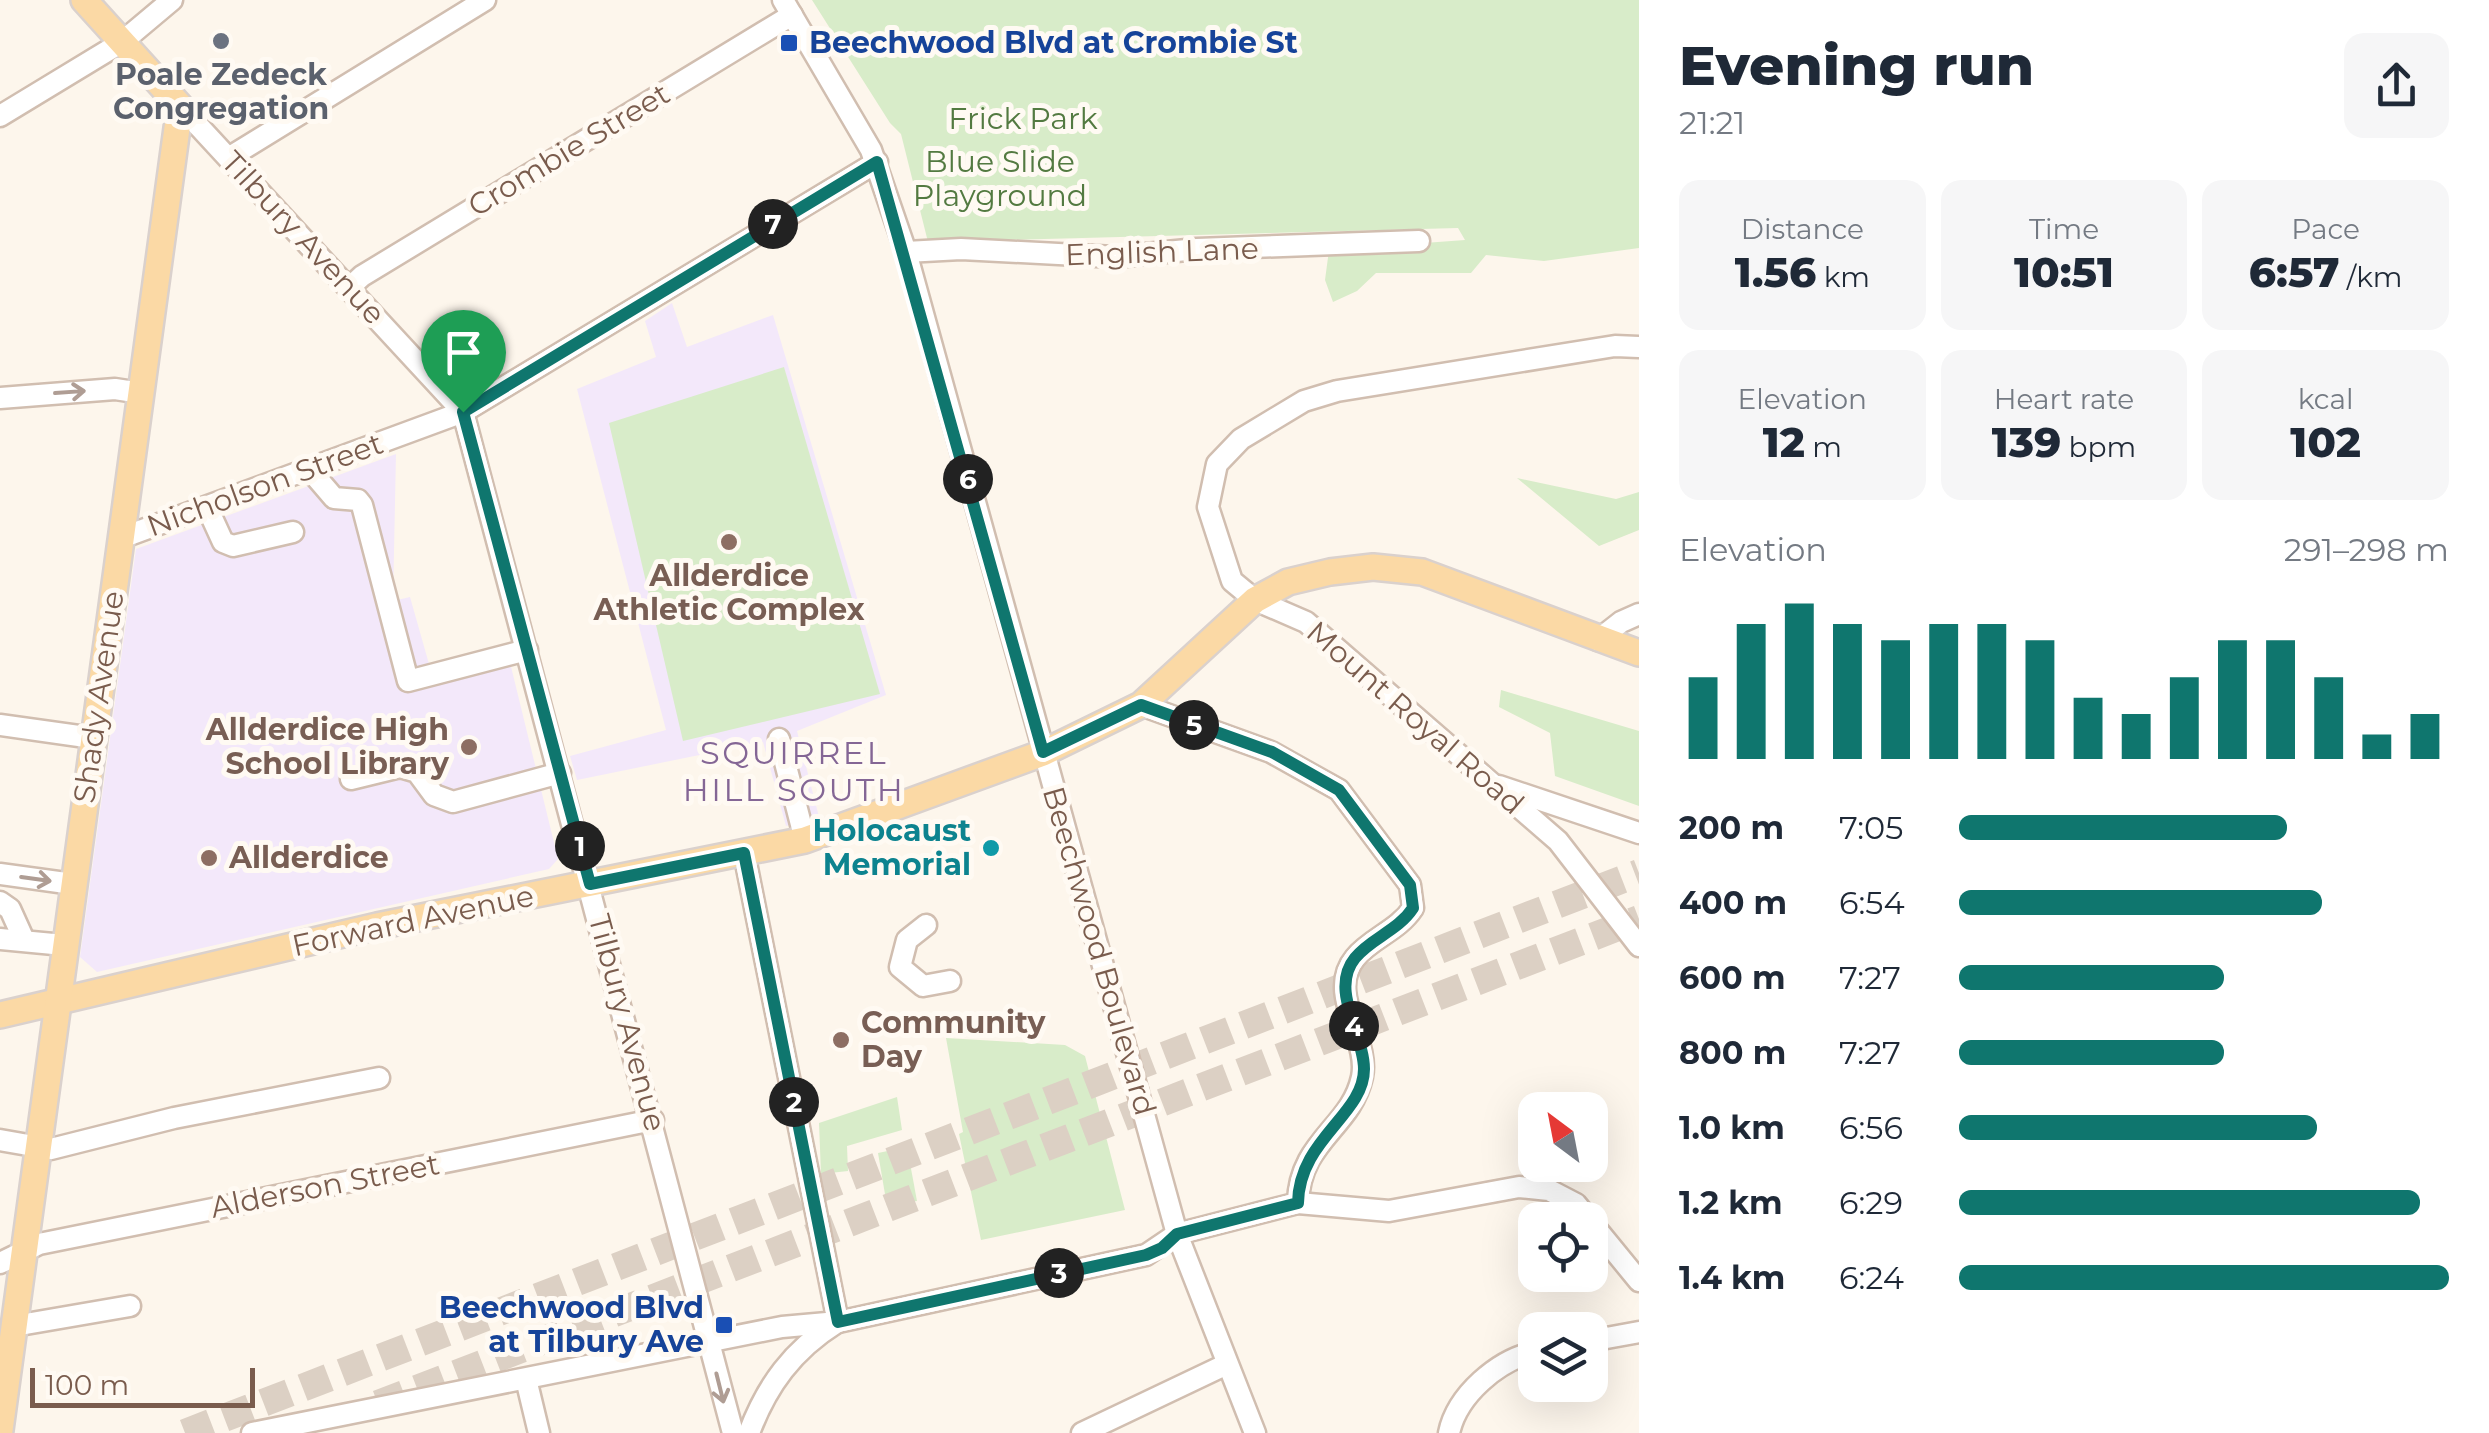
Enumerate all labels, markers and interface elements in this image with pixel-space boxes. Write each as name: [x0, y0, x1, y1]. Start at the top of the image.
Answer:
place label: Beechwood Blvd at Crombie St: [809, 24, 1298, 61]
marker: Poale Zedeck Congregation: [210, 30, 232, 52]
marker: Beechwood Blvd at Crombie St: [778, 32, 800, 54]
text: Evening run: [1679, 32, 2034, 99]
button: share: [2344, 33, 2449, 138]
place label: Poale Zedeck Congregation: [113, 56, 329, 127]
street label: Crombie Street: [461, 75, 676, 224]
park label: Frick Park: [948, 100, 1098, 137]
text: 21:21: [1679, 103, 1745, 142]
street label: Tilbury Avenue: [214, 143, 393, 332]
park label: Blue Slide Playground: [913, 143, 1087, 214]
pin: 7: [748, 199, 798, 249]
text: 7: [764, 207, 782, 241]
text: Distance: [1741, 212, 1864, 246]
text: Time: [2029, 212, 2099, 246]
text: Pace: [2291, 212, 2360, 246]
street label: English Lane: [1065, 230, 1259, 273]
text: 1.56: [1735, 246, 1816, 298]
text: 10:51: [2014, 246, 2114, 298]
text: 6:57: [2249, 246, 2339, 298]
text: km: [1816, 260, 1870, 294]
text: /km: [2339, 260, 2403, 294]
pin: [421, 310, 506, 413]
icon: arrive: [436, 325, 491, 380]
text: Elevation: [1738, 382, 1867, 416]
text: Heart rate: [1994, 382, 2134, 416]
text: kcal: [2298, 382, 2354, 416]
one-way arrow: [54, 383, 86, 402]
text: 12: [1763, 416, 1805, 468]
text: 139: [1992, 416, 2061, 468]
text: 102: [2290, 416, 2361, 468]
street label: Nicholson Street: [142, 425, 388, 544]
text: m: [1805, 430, 1842, 464]
text: bpm: [2061, 430, 2136, 464]
pin: 6: [943, 454, 993, 504]
text: 6: [959, 462, 977, 496]
text: Elevation: [1679, 530, 1827, 569]
text: 291–298 m: [2284, 530, 2449, 569]
marker: Allderdice Athletic Complex: [718, 531, 740, 553]
place label: Allderdice Athletic Complex: [592, 557, 865, 628]
street label: Shady Avenue: [65, 588, 132, 805]
street label: Mount Royal Road: [1299, 613, 1532, 822]
pin: 5: [1169, 700, 1219, 750]
text: 5: [1186, 708, 1202, 742]
place label: Allderdice High School Library: [205, 711, 450, 782]
district label: SQUIRREL HILL SOUTH: [683, 733, 905, 809]
marker: Allderdice High School Library: [458, 736, 480, 758]
street label: Beechwood Boulevard: [1035, 782, 1164, 1119]
text: 200 m: [1679, 808, 1784, 847]
text: 7:05: [1839, 808, 1903, 847]
place label: Holocaust Memorial: [813, 812, 971, 883]
pin: 1: [555, 821, 605, 871]
text: 1: [575, 829, 585, 863]
marker: Holocaust Memorial: [980, 837, 1002, 859]
place label: Allderdice: [228, 839, 389, 876]
marker: Allderdice: [198, 847, 220, 869]
one-way arrow: [20, 870, 52, 889]
street label: Forward Avenue: [289, 877, 537, 964]
text: 400 m: [1679, 883, 1787, 922]
text: 6:54: [1839, 883, 1905, 922]
street label: Tilbury Avenue: [581, 910, 674, 1135]
text: 600 m: [1679, 958, 1785, 997]
text: 7:27: [1839, 958, 1901, 997]
pin: 4: [1329, 1001, 1379, 1051]
place label: Community Day: [861, 1004, 1046, 1075]
text: 4: [1344, 1009, 1364, 1043]
marker: Community Day: [830, 1029, 852, 1051]
text: 800 m: [1679, 1033, 1786, 1072]
text: 7:27: [1839, 1033, 1901, 1072]
pin: 2: [769, 1077, 819, 1127]
text: 2: [786, 1085, 802, 1119]
north arrow: [1518, 1092, 1608, 1182]
map controls: [1518, 1092, 1608, 1402]
text: 1.0 km: [1679, 1108, 1785, 1147]
text: 6:56: [1839, 1108, 1903, 1147]
street label: Alderson Street: [207, 1145, 442, 1226]
text: 1.2 km: [1679, 1183, 1783, 1222]
text: 6:29: [1839, 1183, 1903, 1222]
button: locate: [1518, 1202, 1608, 1292]
pin: 3: [1034, 1248, 1084, 1298]
text: 3: [1051, 1256, 1067, 1290]
text: 1.4 km: [1679, 1258, 1785, 1297]
text: 6:24: [1839, 1258, 1904, 1297]
place label: Beechwood Blvd at Tilbury Ave: [439, 1289, 704, 1360]
button: layers: [1518, 1312, 1608, 1402]
marker: Beechwood Blvd at Tilbury Ave: [713, 1314, 735, 1336]
scale bar: [30, 1363, 255, 1408]
text: 100 m: [45, 1368, 129, 1402]
one-way arrow: [712, 1372, 731, 1403]

